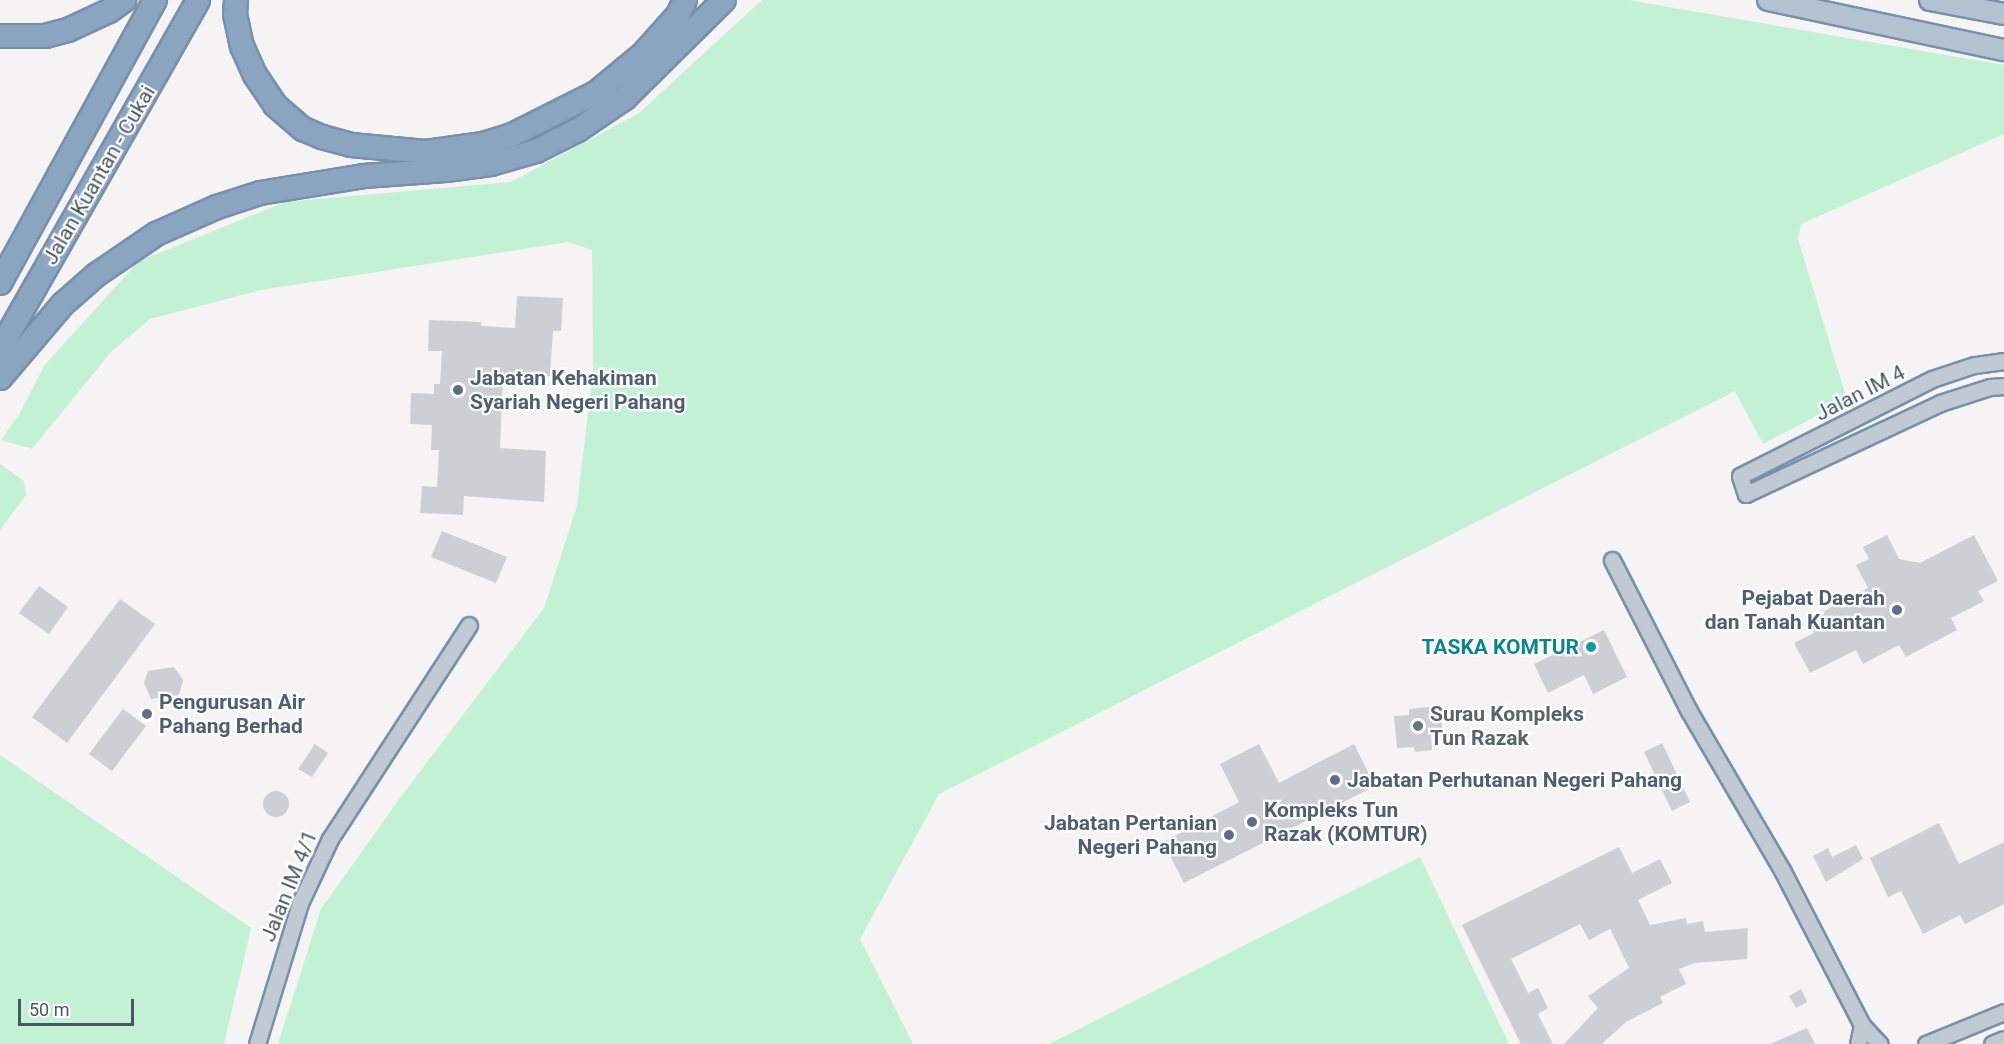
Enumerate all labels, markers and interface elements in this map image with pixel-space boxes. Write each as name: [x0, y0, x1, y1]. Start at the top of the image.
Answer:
street label: Jalan Kuantan - Cukai: [37, 81, 161, 269]
street label: Jalan IM 4: [1811, 360, 1909, 426]
place label: Jabatan Kehakiman Syariah Negeri Pahang: [470, 365, 685, 415]
marker: Jabatan Kehakiman Syariah Negeri Pahang: [451, 383, 465, 397]
place label: Pejabat Daerah dan Tanah Kuantan: [1704, 585, 1885, 635]
marker: Pejabat Daerah dan Tanah Kuantan: [1890, 603, 1904, 617]
place label: TASKA KOMTUR: [1421, 634, 1579, 660]
marker: TASKA KOMTUR: [1584, 640, 1598, 654]
place label: Pengurusan Air Pahang Berhad: [159, 689, 305, 739]
place label: Surau Kompleks Tun Razak: [1430, 701, 1584, 751]
marker: Pengurusan Air Pahang Berhad: [140, 707, 154, 721]
marker: Surau Kompleks Tun Razak: [1411, 719, 1425, 733]
place label: Jabatan Perhutanan Negeri Pahang: [1347, 767, 1682, 793]
marker: Jabatan Perhutanan Negeri Pahang: [1328, 773, 1342, 787]
place label: Kompleks Tun Razak (KOMTUR): [1264, 797, 1428, 847]
place label: Jabatan Pertanian Negeri Pahang: [1044, 810, 1217, 860]
marker: Kompleks Tun Razak (KOMTUR): [1245, 815, 1259, 829]
street label: Jalan IM 4/1: [255, 827, 323, 945]
marker: Jabatan Pertanian Negeri Pahang: [1222, 828, 1236, 842]
scale bar: [21, 987, 136, 1025]
text: 50 m: [29, 999, 69, 1020]

